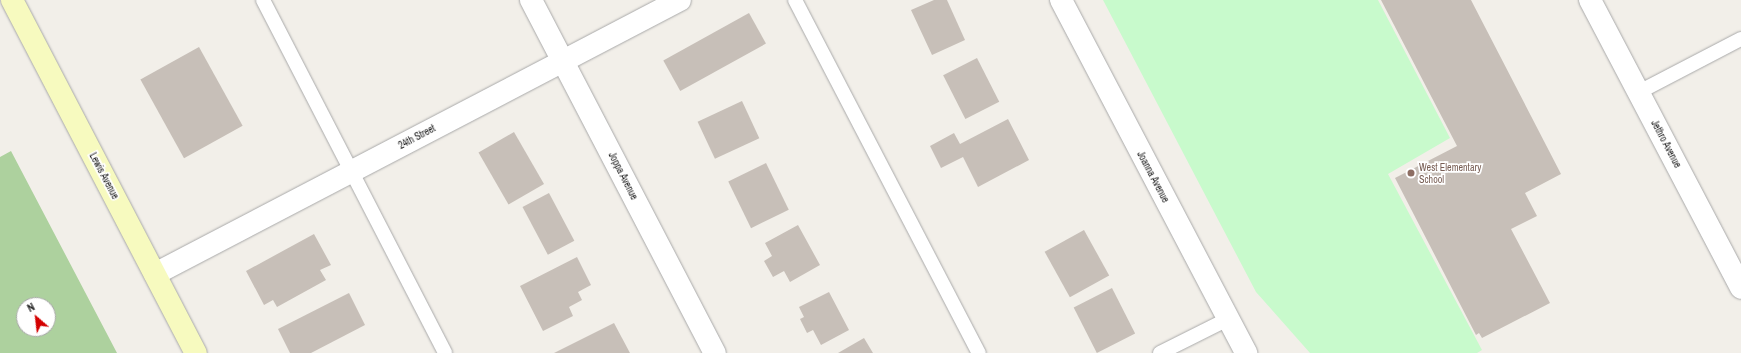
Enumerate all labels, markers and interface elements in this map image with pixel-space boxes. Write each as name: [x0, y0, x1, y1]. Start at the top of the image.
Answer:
street label: Jethro Avenue: [1648, 118, 1684, 170]
street label: 24th Street: [396, 122, 438, 152]
street label: Joanna Avenue: [1134, 149, 1172, 205]
street label: Joppa Avenue: [606, 150, 640, 202]
street label: Lewis Avenue: [87, 151, 121, 201]
place label: West Elementary School: [1419, 161, 1481, 184]
marker: West Elementary School: [1406, 168, 1416, 178]
north arrow: [16, 297, 56, 337]
text: N: [25, 300, 37, 315]

